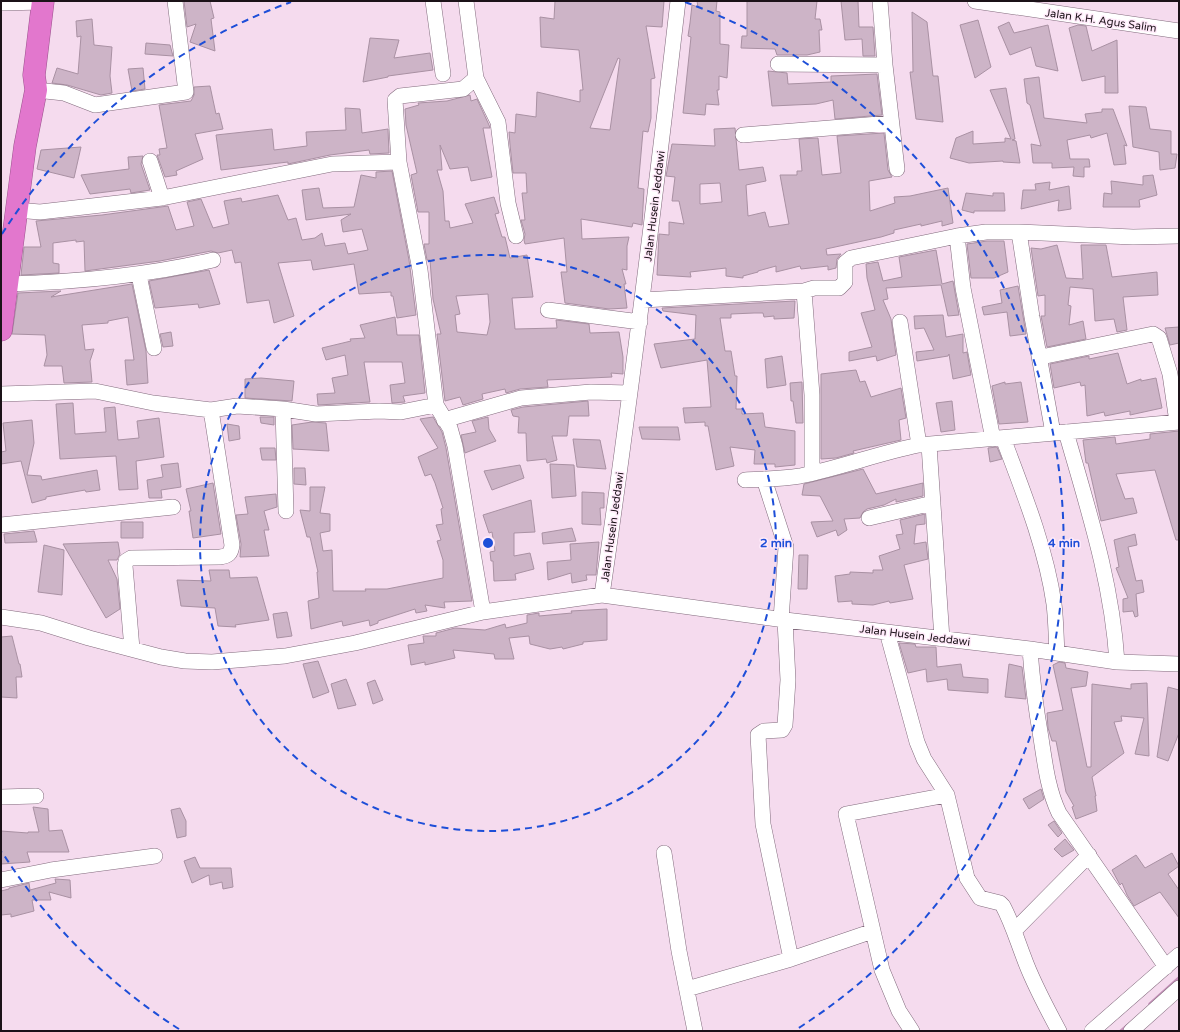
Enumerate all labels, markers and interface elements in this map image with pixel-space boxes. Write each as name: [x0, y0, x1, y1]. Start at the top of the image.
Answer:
street label: Jalan K.H. Agus Salim: [1044, 6, 1158, 35]
street label: Jalan Husein Jeddawi: [641, 150, 668, 262]
street label: Jalan Husein Jeddawi: [598, 471, 627, 583]
centre of rings: [481, 536, 495, 550]
text: 2 min: [760, 536, 792, 550]
text: 4 min: [1048, 536, 1080, 550]
street label: Jalan Husein Jeddawi: [859, 622, 971, 649]

